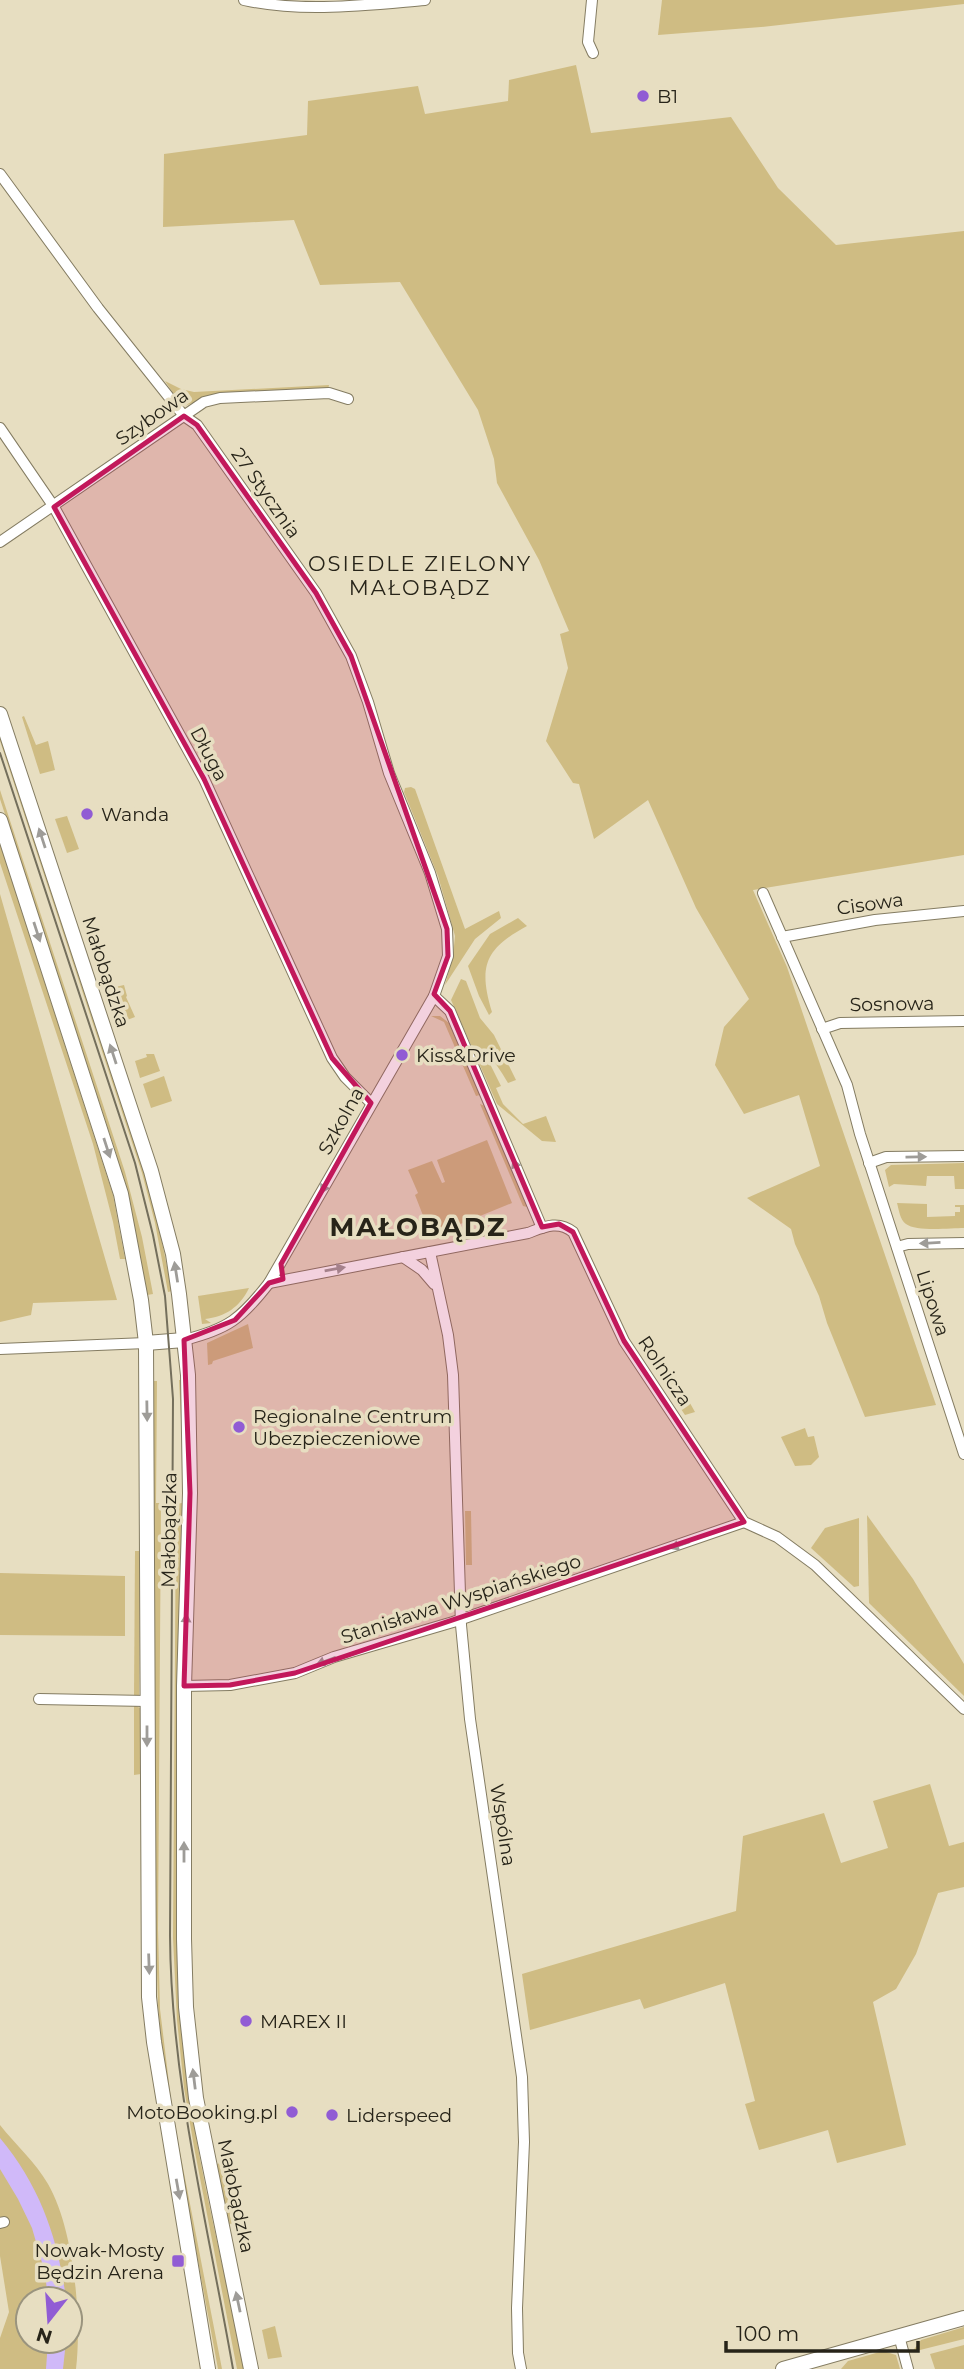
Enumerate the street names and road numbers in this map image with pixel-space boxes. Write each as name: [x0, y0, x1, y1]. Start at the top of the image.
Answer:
street label: Szybowa: [111, 384, 193, 450]
street label: 27 Stycznia: [226, 443, 306, 543]
street label: Długa: [185, 723, 233, 785]
street label: Cisowa: [835, 888, 905, 920]
street label: Małobądzka: [77, 913, 135, 1031]
street label: Sosnowa: [849, 992, 935, 1016]
street label: Szkolna: [313, 1083, 369, 1159]
street label: Lipowa: [912, 1267, 954, 1339]
street label: Rolnicza: [633, 1331, 697, 1411]
street label: Małobądzka: [156, 1472, 182, 1588]
street label: Stanisława Wyspiańskiego: [338, 1549, 584, 1649]
street label: Wspólna: [485, 1782, 521, 1868]
street label: Małobądzka: [213, 2137, 259, 2255]

